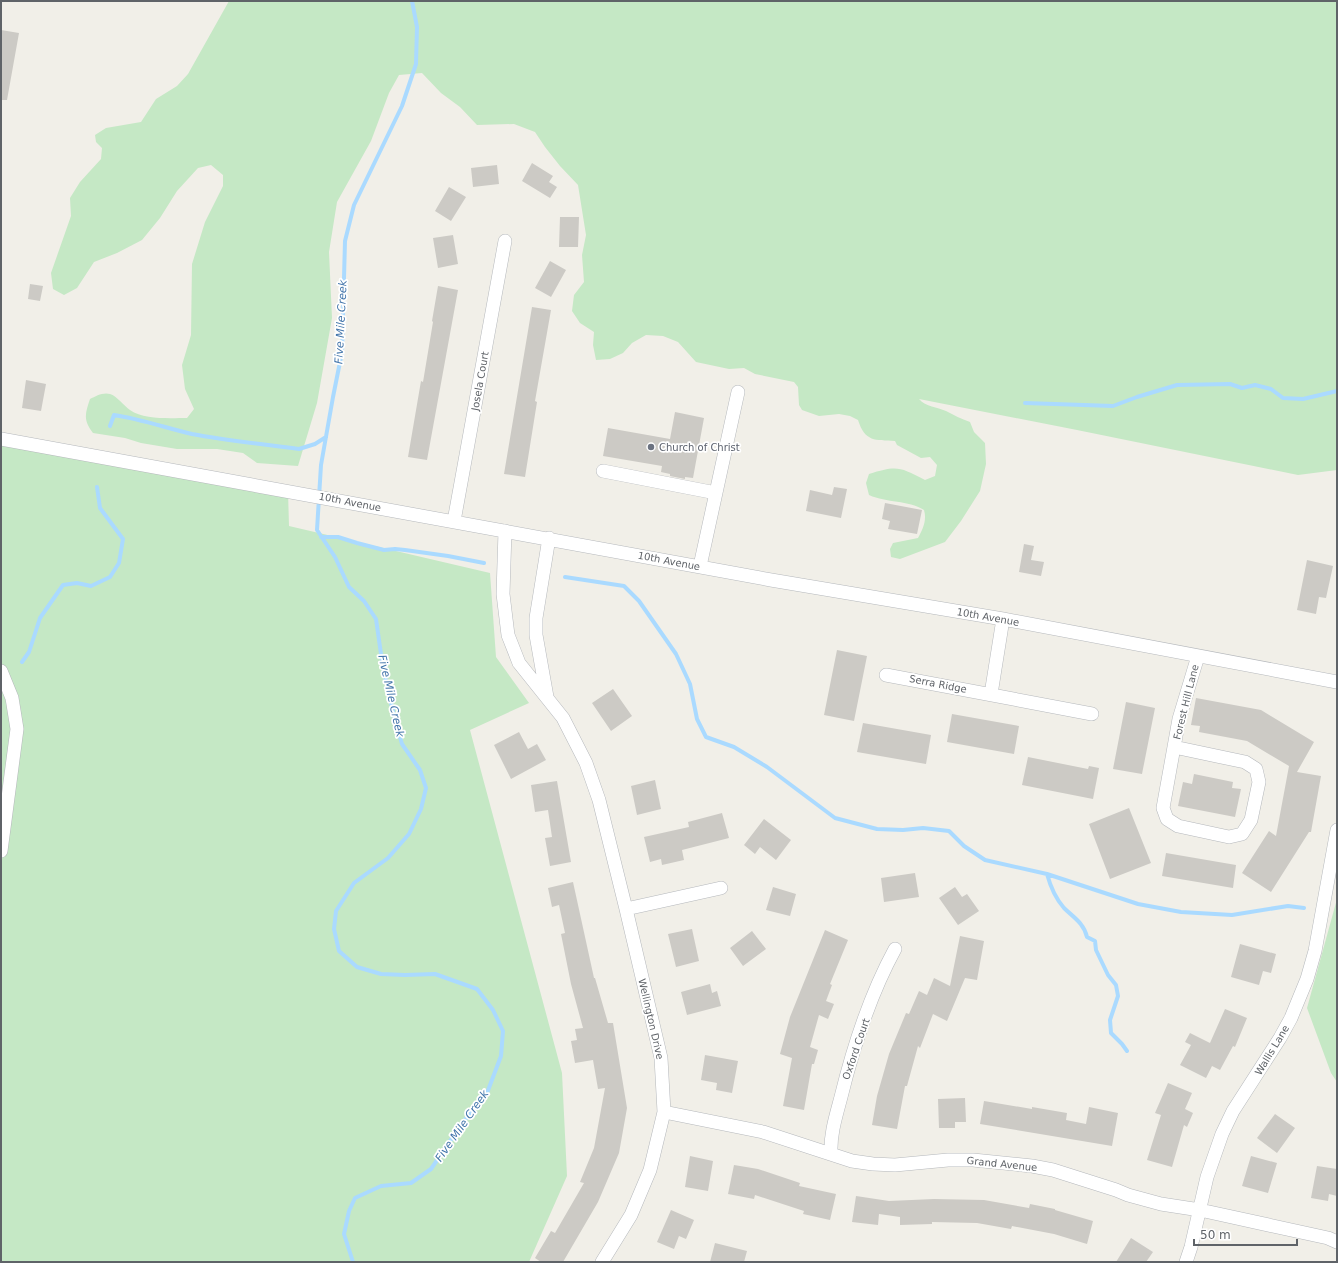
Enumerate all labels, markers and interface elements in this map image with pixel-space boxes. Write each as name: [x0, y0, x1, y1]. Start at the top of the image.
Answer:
water label: Five Mile Creek: [332, 279, 350, 364]
street label: Josela Court: [469, 350, 491, 412]
marker: Church of Christ: [646, 442, 656, 452]
place label: Church of Christ: [659, 442, 740, 453]
street label: 10th Avenue: [318, 491, 382, 513]
street label: 10th Avenue: [637, 550, 701, 572]
street label: 10th Avenue: [956, 606, 1020, 628]
water label: Five Mile Creek: [375, 654, 407, 739]
street label: Forest Hill Lane: [1171, 663, 1201, 741]
street label: Serra Ridge: [908, 673, 968, 695]
street label: Wellington Drive: [636, 977, 666, 1061]
street label: Oxford Court: [840, 1017, 872, 1081]
street label: Wallis Lane: [1253, 1023, 1291, 1077]
water label: Five Mile Creek: [433, 1087, 492, 1164]
street label: Grand Avenue: [966, 1155, 1038, 1173]
scale bar: [1194, 1221, 1297, 1247]
text: 50 m: [1200, 1228, 1231, 1242]

